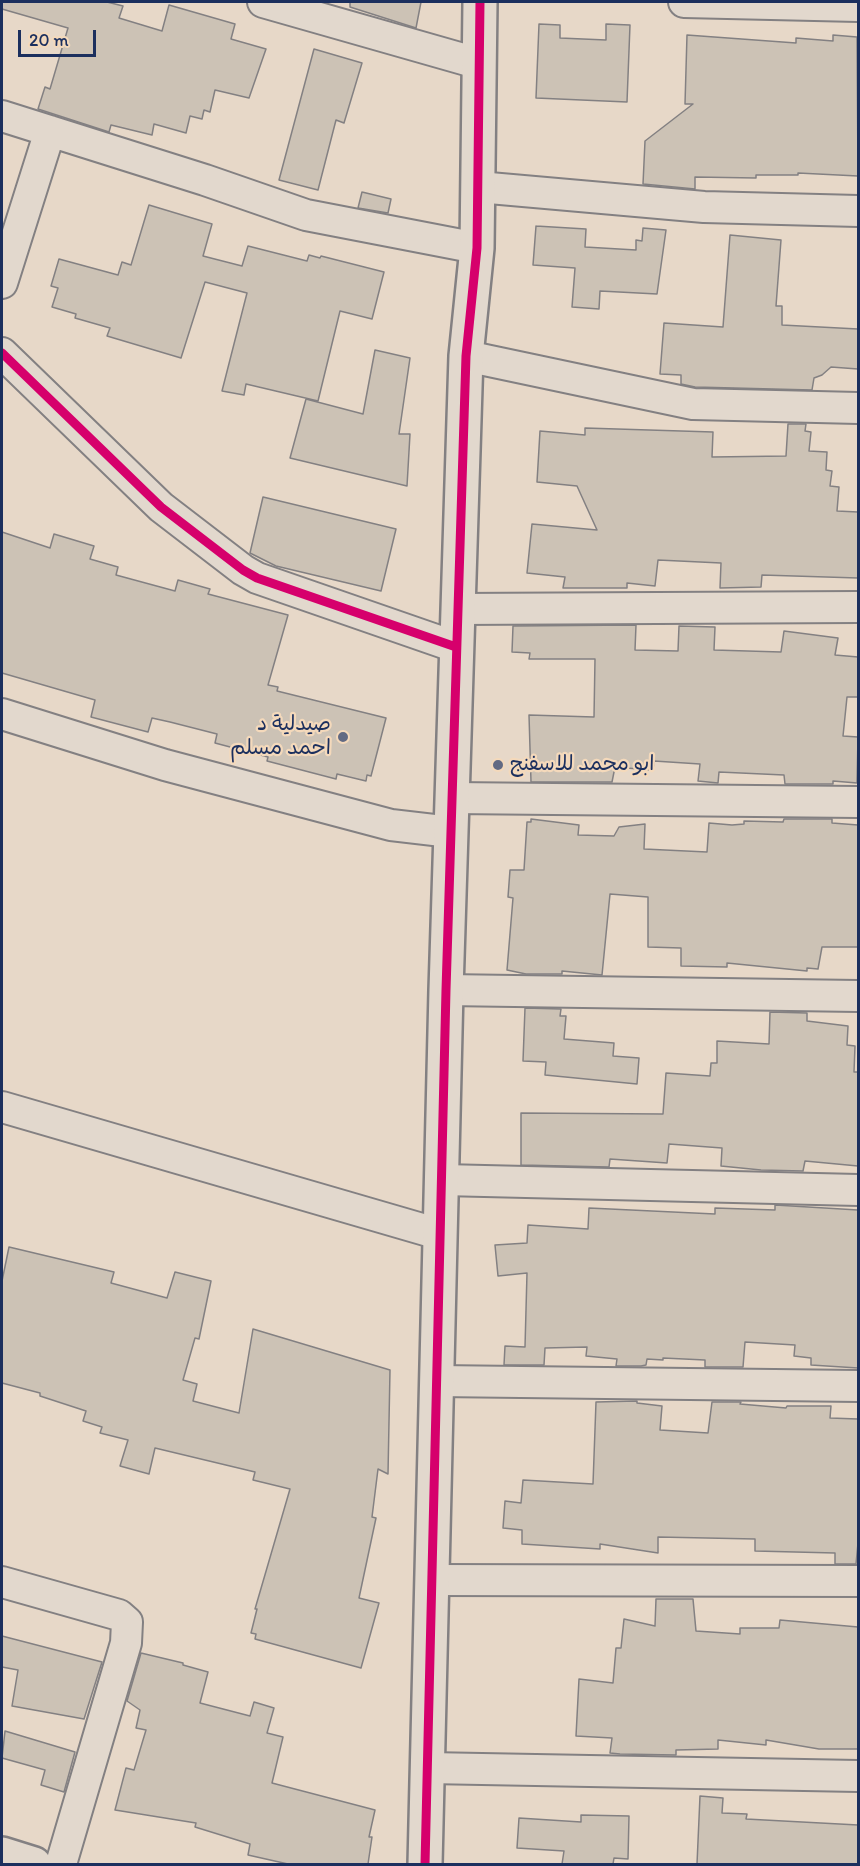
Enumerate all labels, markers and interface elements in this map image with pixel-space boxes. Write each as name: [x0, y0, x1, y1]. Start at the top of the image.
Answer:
scale bar: [21, 18, 99, 56]
text: 20 m: [29, 29, 69, 51]
place label: صيدلية د احمد مسلم: [230, 712, 331, 762]
marker: صيدلية د احمد مسلم: [336, 730, 350, 744]
place label: ابو محمد للاسفنج: [510, 752, 654, 778]
marker: ابو محمد للاسفنج: [491, 758, 505, 772]

